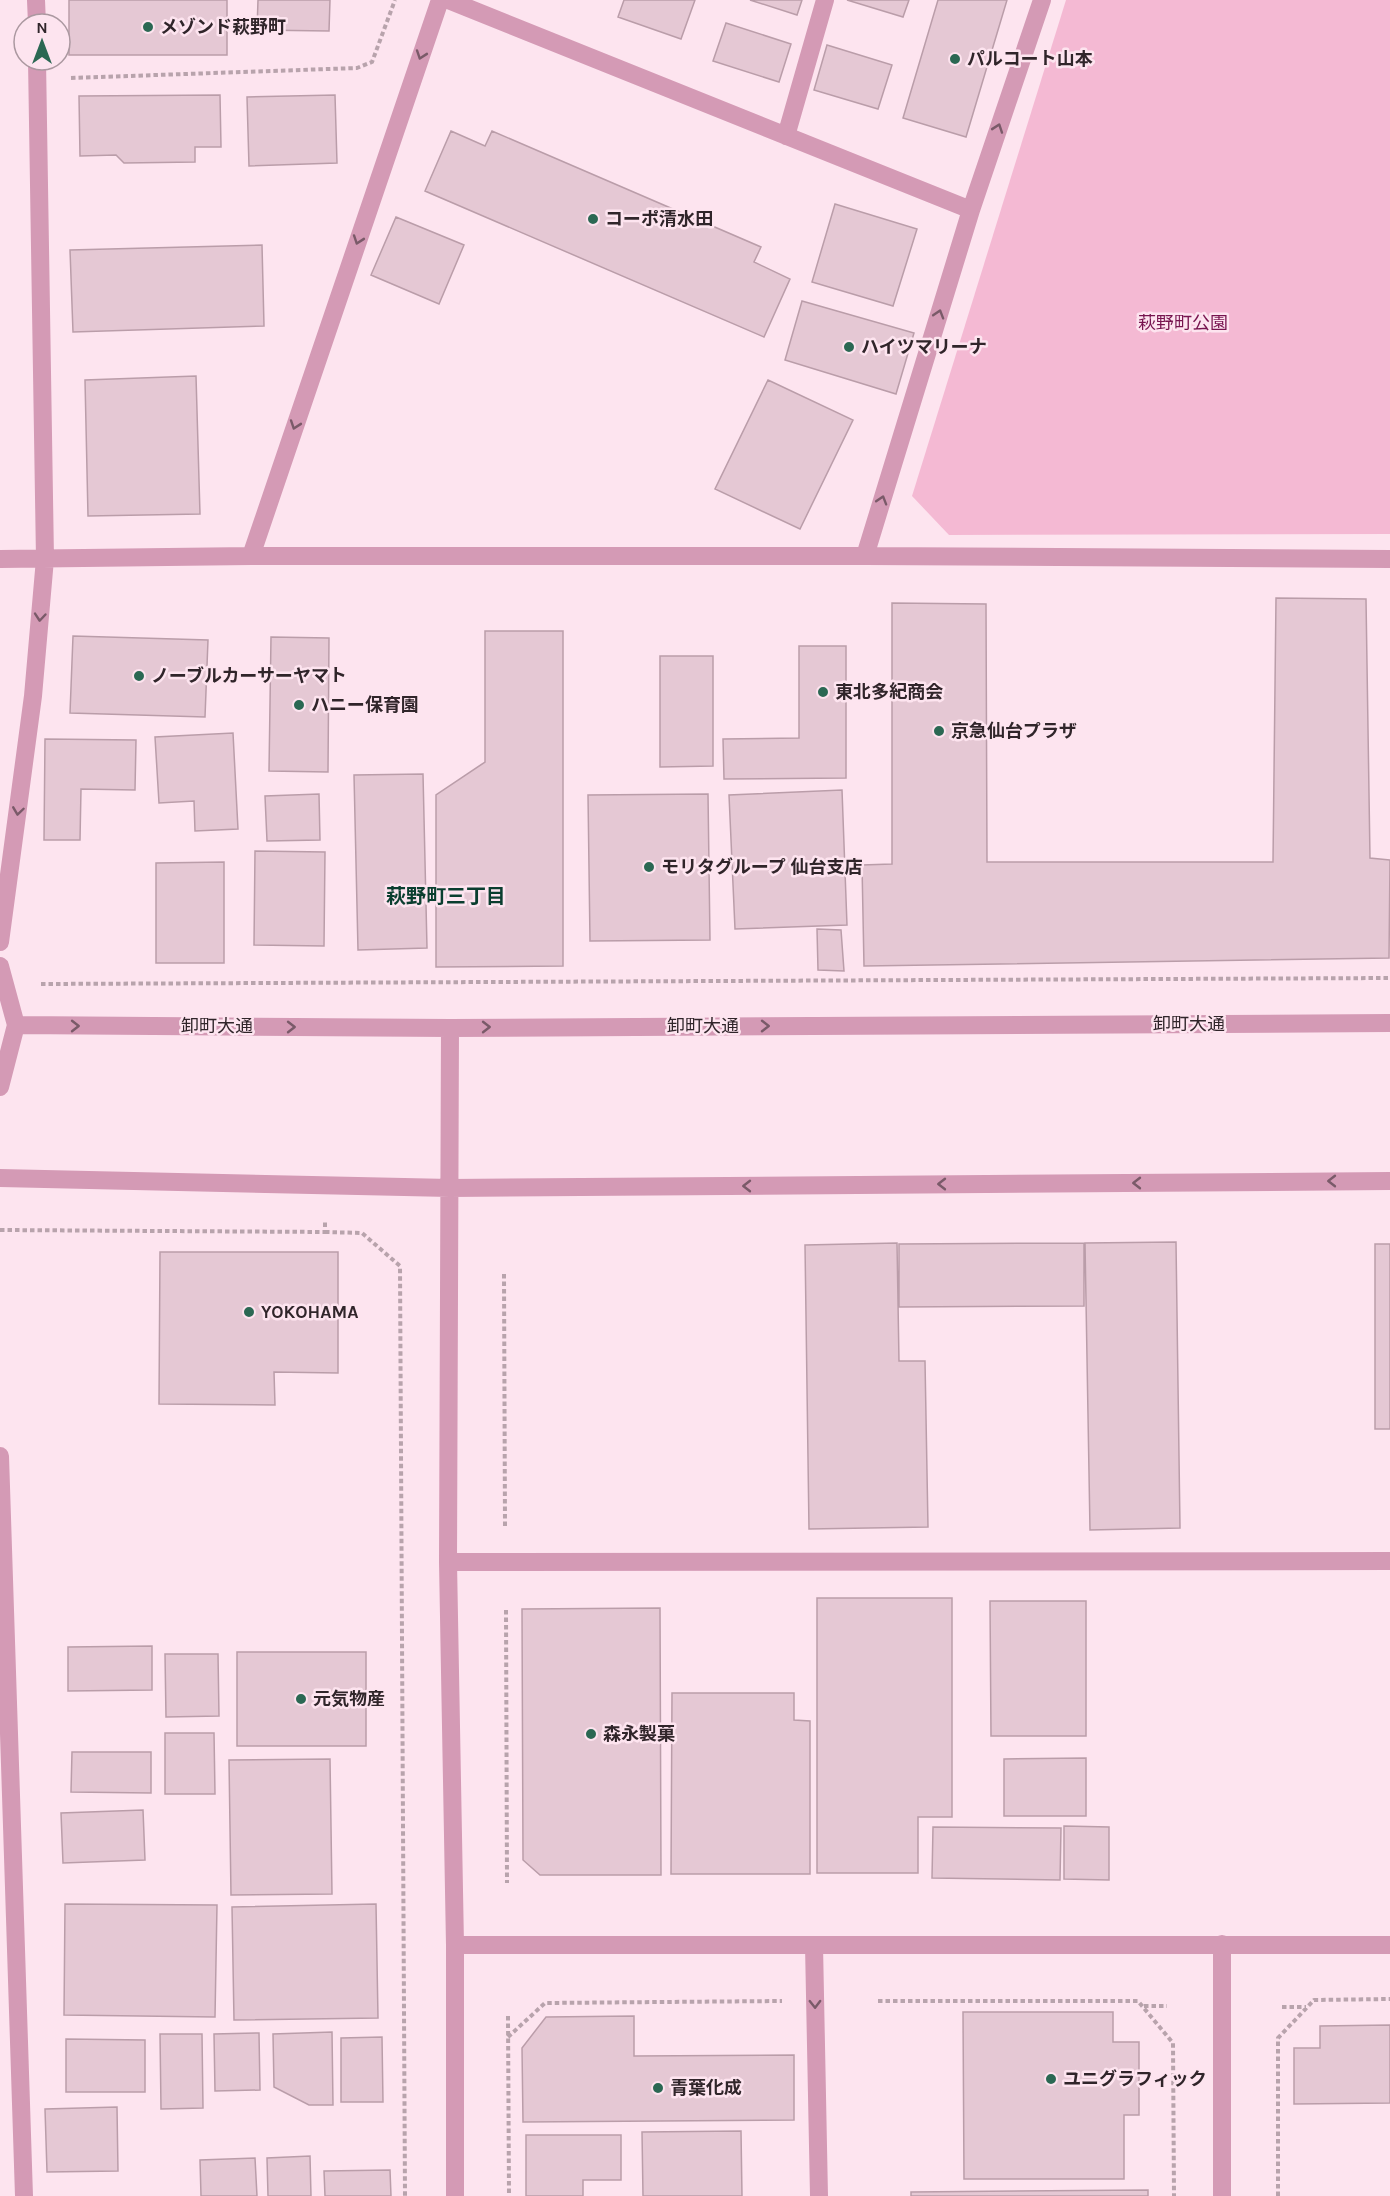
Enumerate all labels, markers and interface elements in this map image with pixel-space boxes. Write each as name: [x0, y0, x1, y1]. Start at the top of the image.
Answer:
north arrow: [12, 12, 72, 72]
place label: メゾンド萩野町: [160, 16, 286, 38]
text: N: [36, 18, 48, 37]
marker: メゾンド萩野町: [141, 20, 155, 34]
place label: パルコート山本: [967, 48, 1093, 70]
one-way arrow: [415, 49, 428, 60]
marker: パルコート山本: [948, 52, 962, 66]
one-way arrow: [991, 123, 1004, 134]
place label: コーポ清水田: [605, 208, 713, 230]
marker: コーポ清水田: [586, 212, 600, 226]
one-way arrow: [353, 234, 366, 245]
one-way arrow: [932, 309, 944, 320]
park label: 萩野町公園: [1138, 312, 1228, 334]
place label: ハイツマリーナ: [861, 336, 987, 358]
marker: ハイツマリーナ: [842, 340, 856, 354]
one-way arrow: [290, 419, 303, 430]
one-way arrow: [875, 495, 887, 506]
one-way arrow: [34, 613, 47, 622]
place label: ノーブルカーサーヤマト: [151, 665, 347, 687]
marker: ノーブルカーサーヤマト: [132, 669, 146, 683]
place label: 東北多紀商会: [835, 681, 943, 703]
marker: 東北多紀商会: [816, 685, 830, 699]
place label: ハニー保育園: [311, 694, 419, 716]
marker: ハニー保育園: [292, 698, 306, 712]
place label: 京急仙台プラザ: [951, 720, 1077, 742]
marker: 京急仙台プラザ: [932, 724, 946, 738]
one-way arrow: [12, 806, 24, 815]
place label: モリタグループ 仙台支店: [661, 856, 862, 878]
marker: モリタグループ 仙台支店: [642, 860, 656, 874]
district label: 萩野町三丁目: [386, 885, 506, 908]
street label: 卸町大通: [1153, 1013, 1225, 1035]
street label: 卸町大通: [181, 1015, 253, 1037]
street label: 卸町大通: [667, 1015, 739, 1037]
one-way arrow: [70, 1019, 79, 1032]
one-way arrow: [760, 1020, 769, 1032]
one-way arrow: [286, 1021, 295, 1033]
one-way arrow: [481, 1021, 490, 1034]
one-way arrow: [1327, 1175, 1336, 1188]
one-way arrow: [1132, 1177, 1141, 1189]
one-way arrow: [937, 1178, 946, 1190]
one-way arrow: [742, 1180, 751, 1192]
place label: YOKOHAMA: [261, 1301, 359, 1323]
marker: YOKOHAMA: [242, 1305, 256, 1319]
place label: 元気物産: [313, 1688, 385, 1710]
marker: 元気物産: [294, 1692, 308, 1706]
place label: 森永製菓: [603, 1723, 675, 1745]
marker: 森永製菓: [584, 1727, 598, 1741]
one-way arrow: [809, 1999, 821, 2008]
place label: ユニグラフィック: [1063, 2068, 1207, 2090]
marker: ユニグラフィック: [1044, 2072, 1058, 2086]
place label: 青葉化成: [670, 2077, 742, 2099]
marker: 青葉化成: [651, 2081, 665, 2095]

